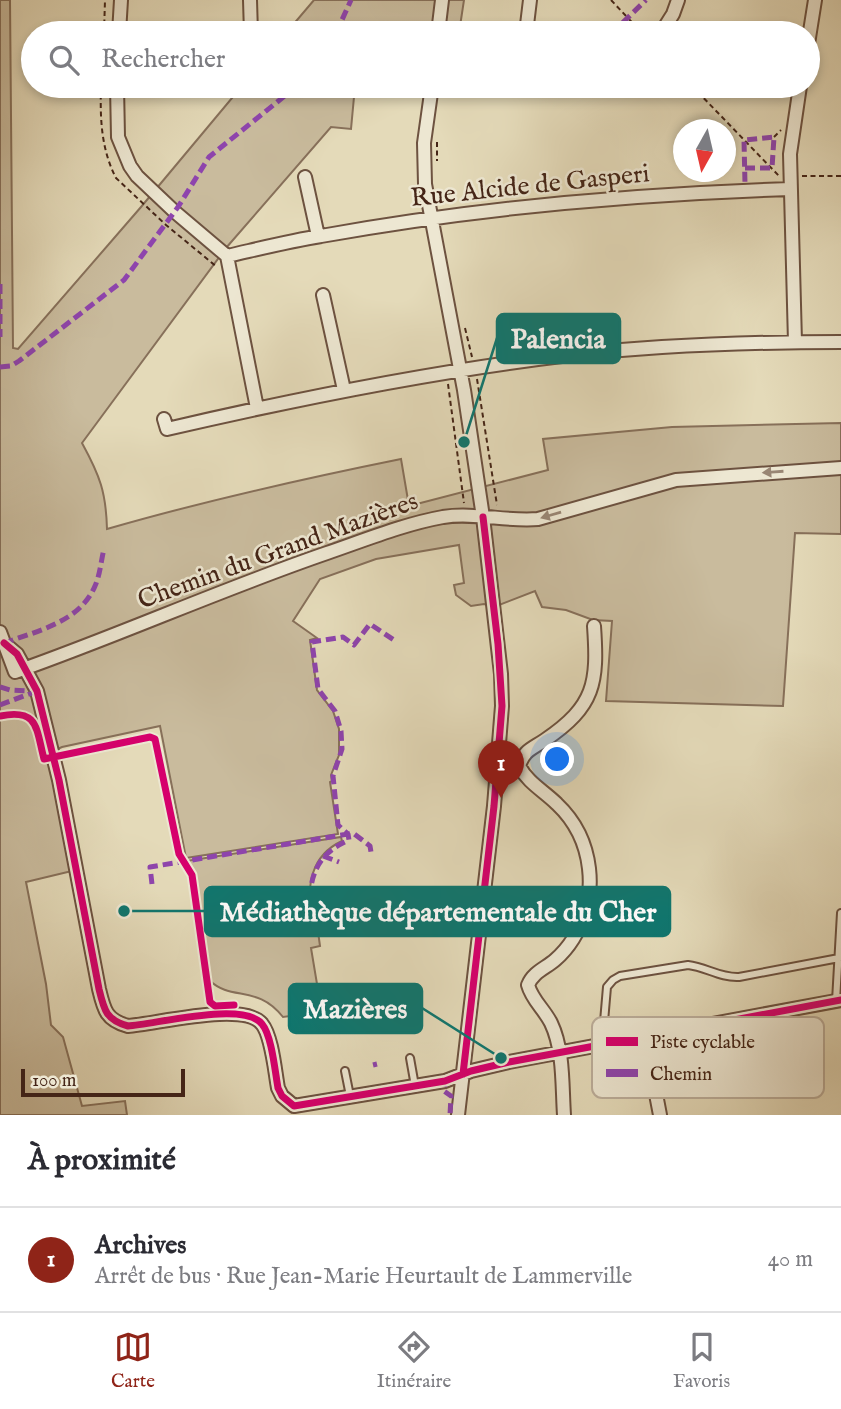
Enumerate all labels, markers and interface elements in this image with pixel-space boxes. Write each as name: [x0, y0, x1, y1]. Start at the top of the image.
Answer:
search box: [21, 21, 820, 98]
icon: search: [45, 41, 83, 79]
text: Rechercher: [101, 43, 225, 76]
north arrow: [673, 119, 736, 182]
street label: Rue Alcide de Gasperi: [409, 157, 651, 215]
callout: Palencia: [497, 314, 620, 363]
text: Palencia: [510, 323, 606, 358]
one-way arrow: [762, 467, 784, 478]
street label: Chemin du Grand Mazières: [133, 485, 423, 617]
one-way arrow: [540, 511, 561, 521]
pin: 1: [478, 740, 524, 798]
your location: [540, 742, 574, 776]
callout: Médiathèque départementale du Cher: [205, 887, 670, 936]
text: Médiathèque départementale du Cher: [220, 896, 657, 931]
callout: Mazières: [289, 984, 422, 1033]
text: Mazières: [303, 993, 407, 1028]
legend: [592, 1017, 824, 1098]
text: Piste cyclable: [650, 1031, 755, 1055]
text: Chemin: [650, 1063, 712, 1087]
scale bar: [21, 1066, 186, 1098]
text: 100 m: [32, 1069, 76, 1093]
text: À proximité: [28, 1142, 176, 1180]
text: Archives: [95, 1229, 186, 1262]
text: 1: [47, 1245, 55, 1274]
text: 40 m: [768, 1245, 813, 1274]
text: Arrêt de bus · Rue Jean-Marie Heurtault de Lammerville: [95, 1262, 632, 1291]
tab: Carte: [111, 1328, 155, 1394]
tab: Itinéraire: [377, 1328, 451, 1394]
tab: Favoris: [673, 1328, 730, 1394]

